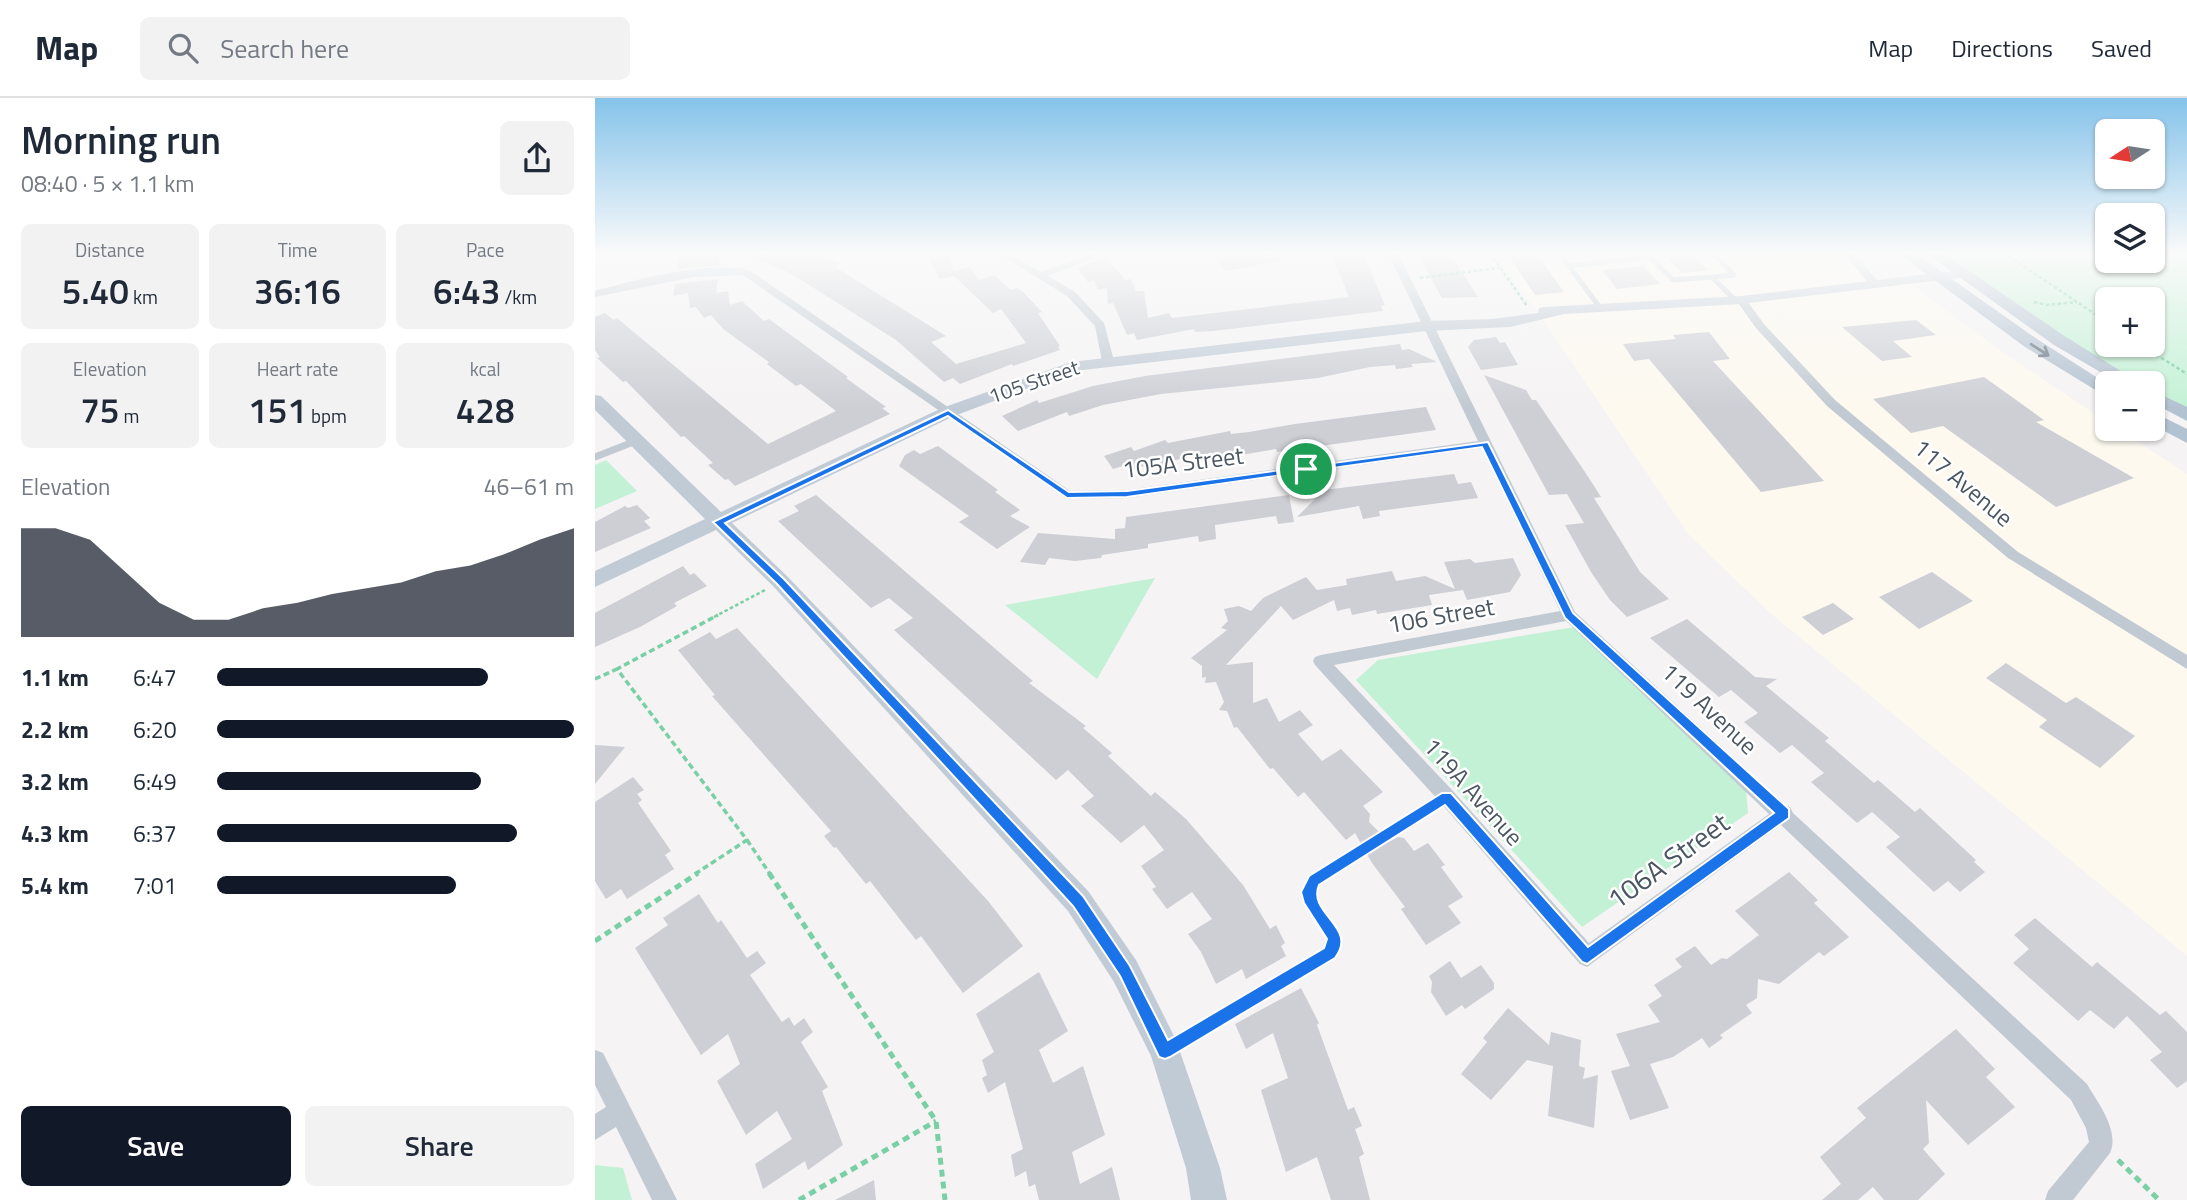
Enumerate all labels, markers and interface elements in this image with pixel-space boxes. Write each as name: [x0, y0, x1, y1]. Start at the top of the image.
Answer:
search box: [140, 17, 630, 80]
text: Map: [35, 23, 98, 73]
icon: search: [164, 29, 202, 67]
text: Search here: [220, 29, 349, 68]
text: Map: [1868, 30, 1913, 66]
text: Directions: [1951, 30, 2053, 66]
text: Saved: [2091, 30, 2152, 66]
text: Morning run: [21, 111, 221, 169]
north arrow: [2095, 119, 2165, 189]
map controls: [2095, 119, 2165, 441]
button: share: [500, 121, 574, 195]
text: 08:40 · 5 × 1.1 km: [21, 166, 195, 201]
button: layers: [2095, 203, 2165, 273]
text: Distance: [75, 235, 145, 264]
text: Time: [278, 235, 317, 264]
text: Pace: [466, 235, 504, 264]
text: 5.40: [62, 264, 129, 318]
text: 36:16: [254, 264, 341, 318]
text: 6:43: [433, 264, 500, 318]
text: km: [129, 282, 158, 311]
text: /km: [500, 282, 537, 311]
button: +: [2095, 287, 2165, 357]
one-way arrow: [2030, 343, 2050, 357]
street label: 105 Street: [984, 350, 1084, 411]
text: Elevation: [73, 354, 147, 383]
text: Heart rate: [257, 354, 338, 383]
text: kcal: [470, 354, 501, 383]
button: −: [2095, 371, 2165, 441]
text: 75: [80, 383, 119, 437]
text: 151: [248, 383, 307, 437]
text: 428: [456, 383, 515, 437]
text: m: [119, 401, 139, 430]
text: bpm: [307, 401, 347, 430]
street label: 117 Avenue: [1906, 430, 2021, 535]
street label: 105A Street: [1120, 437, 1246, 487]
pin: [1276, 439, 1336, 499]
icon: arrive: [1287, 450, 1325, 488]
text: Elevation: [21, 469, 110, 504]
text: 46–61 m: [484, 469, 574, 504]
street label: 106 Street: [1385, 588, 1497, 642]
street label: 119 Avenue: [1653, 654, 1766, 763]
text: 1.1 km: [21, 660, 89, 695]
text: 6:47: [133, 660, 177, 695]
text: 2.2 km: [21, 712, 89, 747]
text: 6:20: [133, 712, 177, 747]
street label: 119A Avenue: [1415, 729, 1532, 854]
text: 3.2 km: [21, 764, 89, 799]
text: 6:49: [133, 764, 177, 799]
street label: 106A Street: [1598, 801, 1738, 920]
text: 4.3 km: [21, 816, 89, 851]
text: 6:37: [133, 816, 177, 851]
text: 5.4 km: [21, 868, 89, 903]
text: 7:01: [133, 868, 177, 903]
button: Save: [21, 1106, 291, 1186]
button: Share: [305, 1106, 574, 1186]

